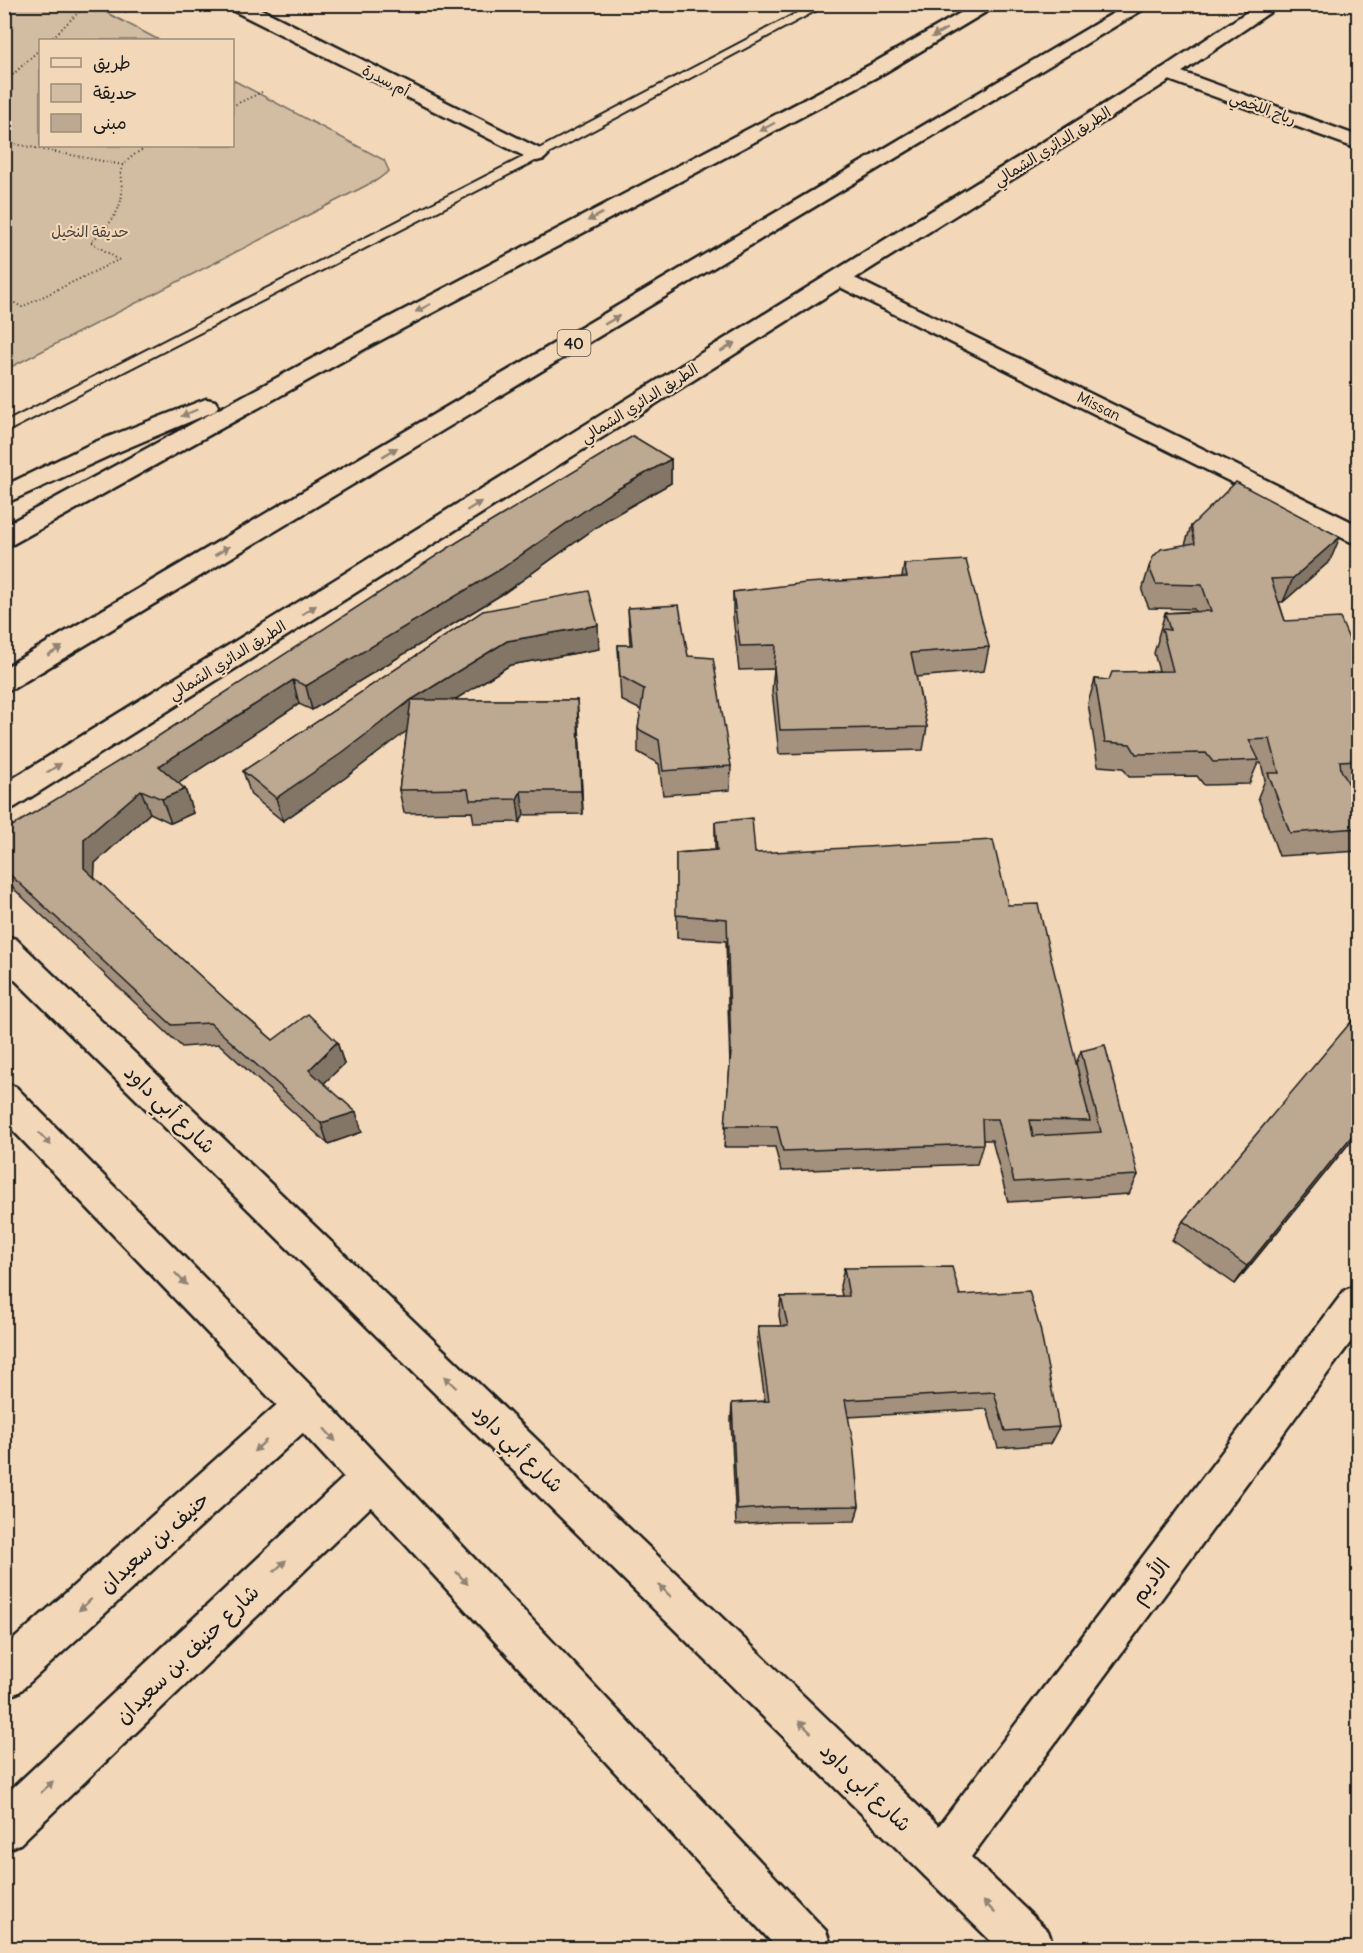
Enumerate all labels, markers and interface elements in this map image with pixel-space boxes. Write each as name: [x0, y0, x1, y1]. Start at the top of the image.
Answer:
one-way arrow: [931, 28, 947, 39]
legend: [39, 39, 234, 147]
text: طريق: [93, 51, 131, 74]
street label: أم سدرة: [358, 60, 413, 102]
text: حديقة: [93, 81, 137, 104]
street label: رباح اللخمي: [1226, 87, 1299, 132]
street label: الطريق الدائري الشمالي: [990, 102, 1116, 193]
text: مبنى: [93, 111, 127, 134]
one-way arrow: [759, 122, 776, 131]
one-way arrow: [586, 212, 604, 222]
park label: حديقة النخيل: [51, 222, 129, 241]
one-way arrow: [414, 304, 431, 313]
one-way arrow: [604, 315, 621, 325]
road number: 40: [558, 330, 590, 356]
one-way arrow: [720, 342, 737, 353]
street label: الطريق الدائري الشمالي: [577, 359, 703, 450]
street label: Missan: [1074, 387, 1124, 425]
one-way arrow: [181, 408, 198, 417]
one-way arrow: [382, 446, 398, 457]
one-way arrow: [466, 501, 482, 512]
one-way arrow: [214, 546, 230, 557]
one-way arrow: [301, 604, 317, 615]
street label: الطريق الدائري الشمالي: [165, 616, 291, 707]
one-way arrow: [47, 646, 64, 656]
one-way arrow: [46, 763, 62, 774]
street label: شارع أبي داود: [114, 1059, 221, 1164]
one-way arrow: [38, 1131, 52, 1146]
one-way arrow: [173, 1271, 187, 1285]
one-way arrow: [443, 1376, 458, 1389]
street label: شارع أبي داود: [462, 1398, 569, 1503]
one-way arrow: [323, 1427, 336, 1442]
one-way arrow: [253, 1438, 267, 1452]
street label: حنيف بن سعيدان: [93, 1485, 215, 1599]
street label: الأديم: [1124, 1553, 1178, 1611]
one-way arrow: [272, 1559, 287, 1573]
one-way arrow: [455, 1571, 469, 1586]
street label: شارع حنيف بن سعيدان: [109, 1578, 266, 1731]
one-way arrow: [658, 1585, 672, 1599]
one-way arrow: [77, 1598, 92, 1612]
one-way arrow: [798, 1721, 812, 1735]
street label: شارع أبي داود: [810, 1737, 917, 1842]
one-way arrow: [40, 1781, 54, 1795]
one-way arrow: [983, 1901, 997, 1915]

